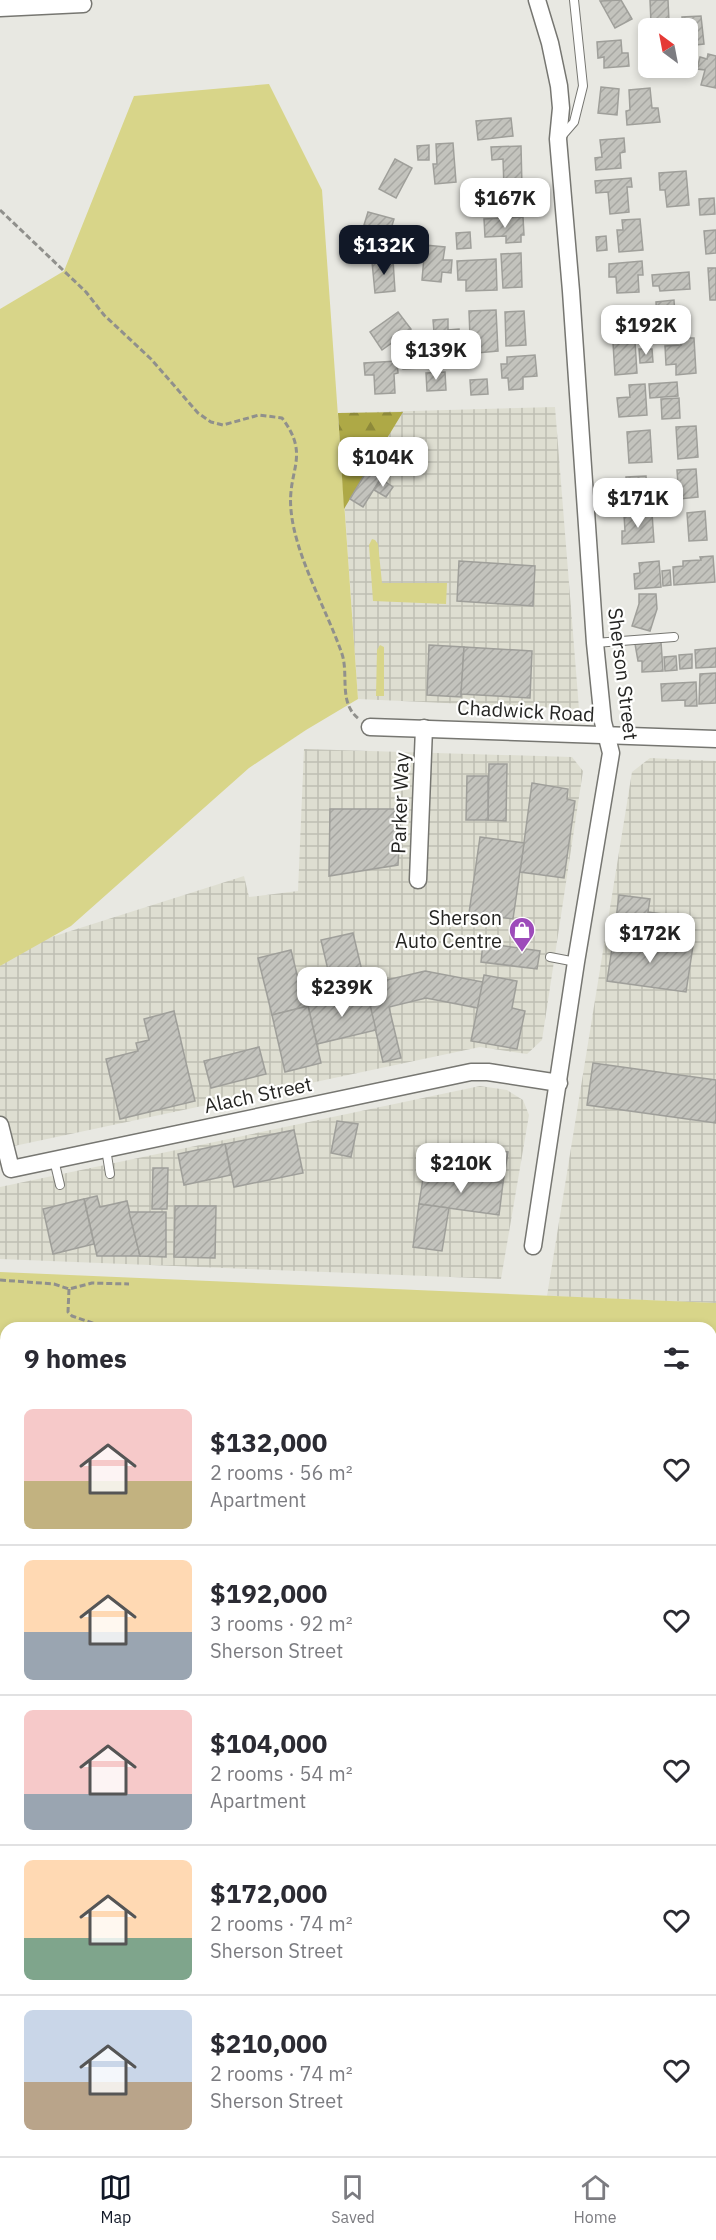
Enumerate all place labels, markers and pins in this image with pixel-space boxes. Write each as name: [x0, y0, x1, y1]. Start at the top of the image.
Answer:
pin: $167K: [463, 178, 547, 229]
pin: $132K: [342, 225, 426, 276]
pin: $192K: [604, 305, 688, 356]
pin: $139K: [394, 330, 478, 381]
pin: $104K: [341, 437, 425, 488]
pin: $171K: [596, 478, 680, 529]
place label: Sherson Auto Centre: [395, 904, 502, 954]
pin: $172K: [608, 913, 692, 964]
shop icon: Sherson Auto Centre: [507, 915, 537, 953]
pin: $239K: [300, 967, 384, 1018]
pin: $210K: [419, 1143, 503, 1194]

